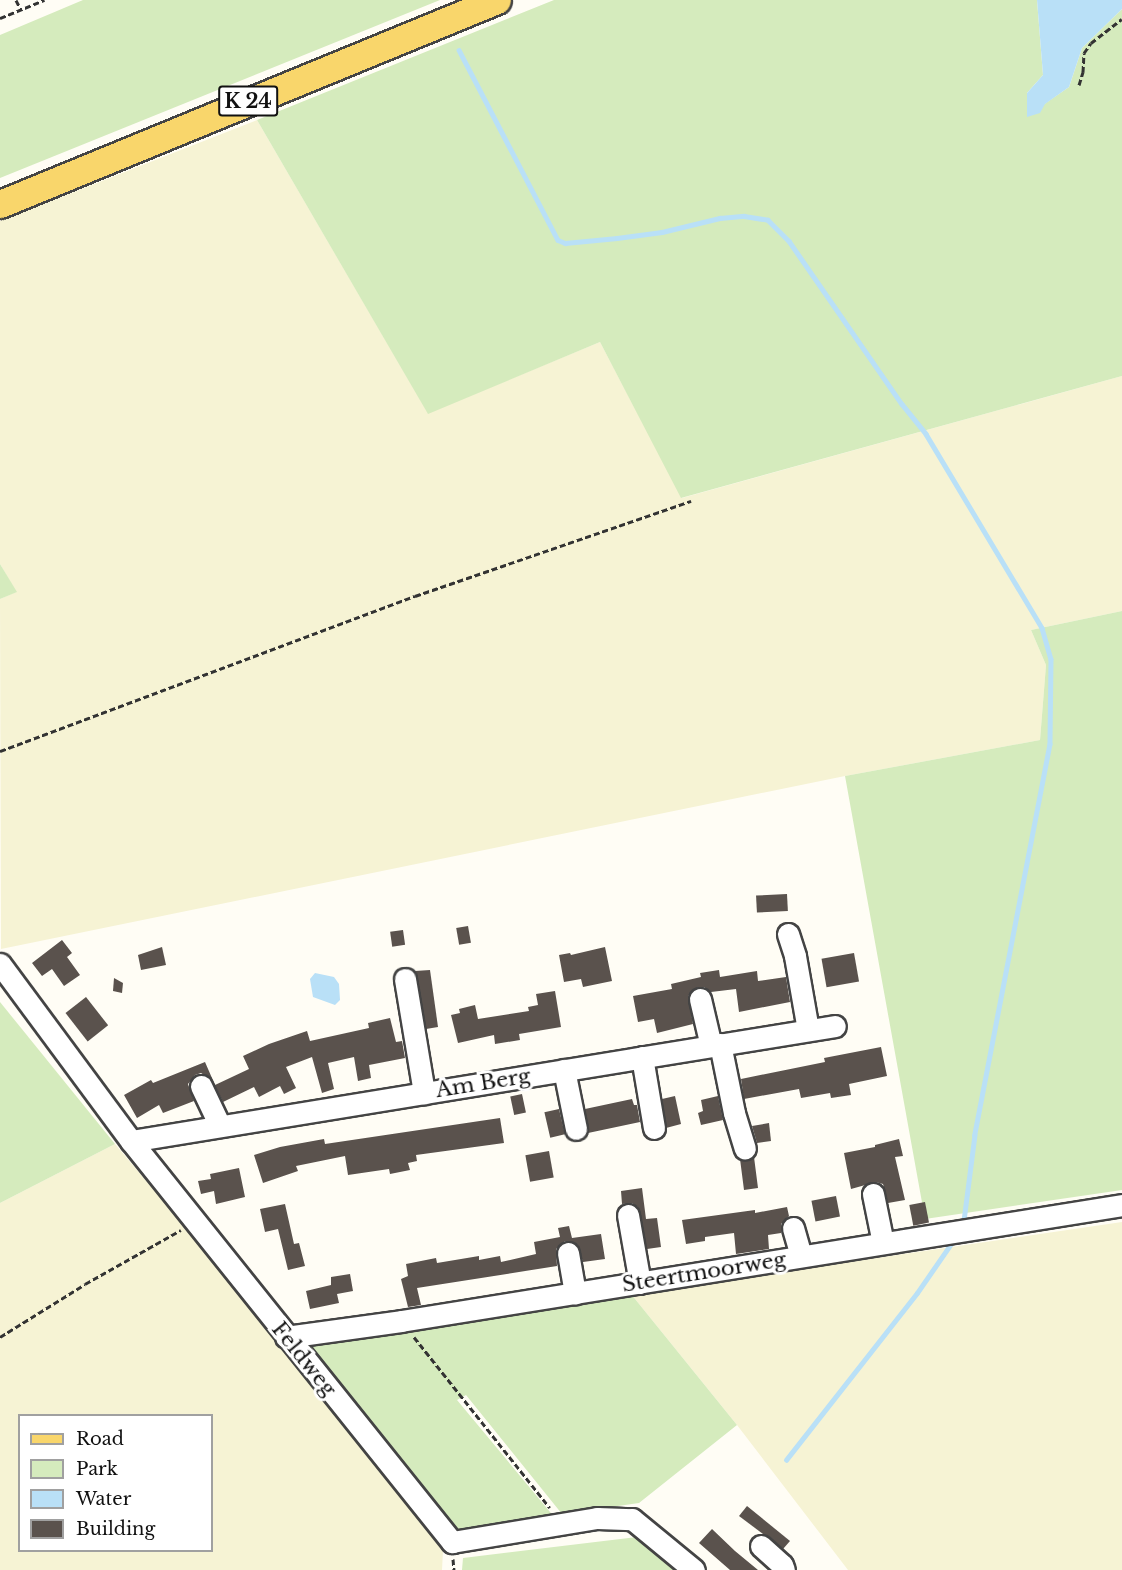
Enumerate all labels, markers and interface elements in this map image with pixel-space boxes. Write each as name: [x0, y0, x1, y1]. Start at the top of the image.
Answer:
road number: K 24: [216, 84, 280, 118]
street label: Am Berg: [434, 1063, 532, 1103]
street label: Steertmoorweg: [620, 1247, 788, 1297]
street label: Feldweg: [266, 1317, 342, 1401]
legend: [18, 1414, 213, 1552]
text: Road: [76, 1428, 124, 1450]
text: Park: [76, 1458, 118, 1480]
text: Water: [76, 1488, 131, 1510]
text: Building: [76, 1518, 155, 1540]

